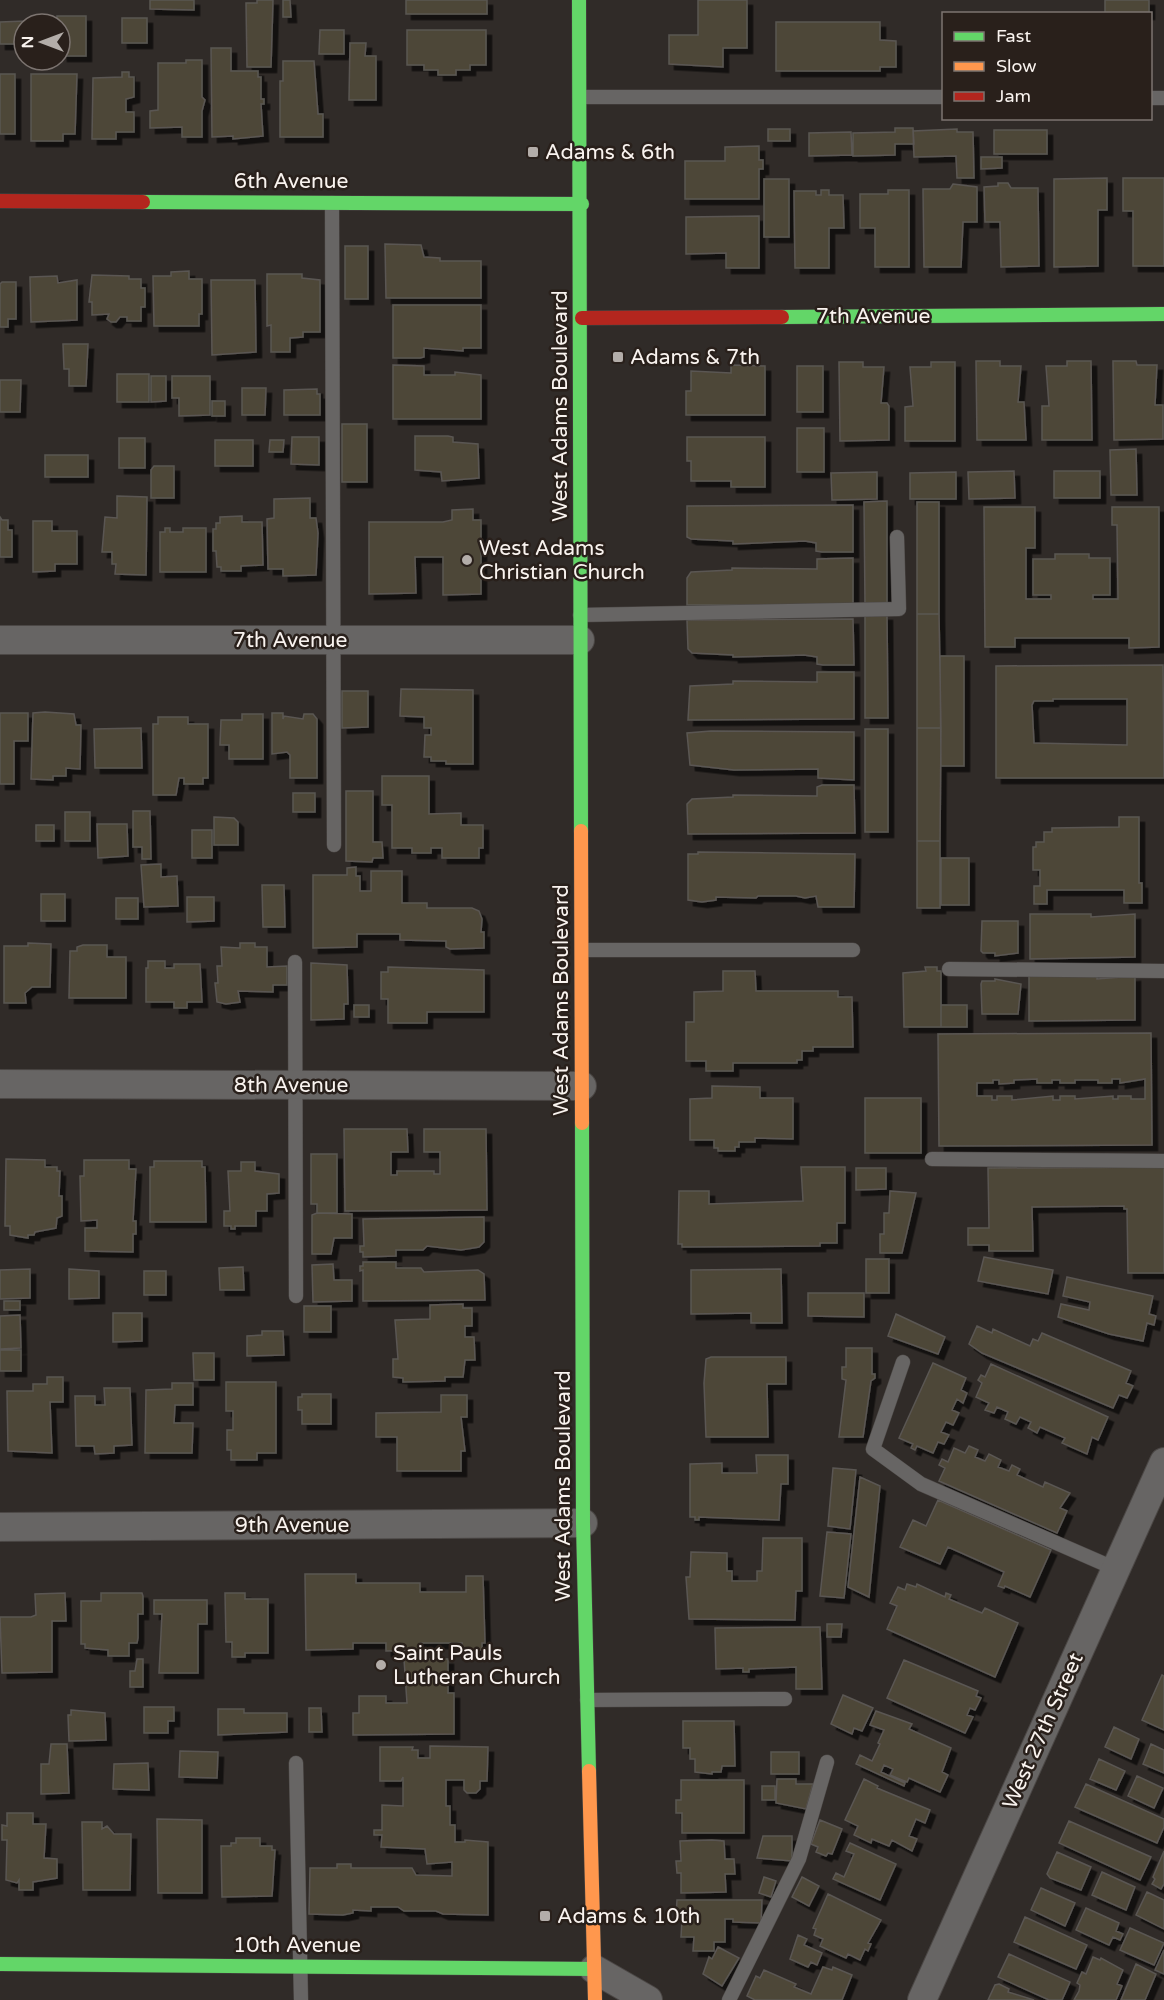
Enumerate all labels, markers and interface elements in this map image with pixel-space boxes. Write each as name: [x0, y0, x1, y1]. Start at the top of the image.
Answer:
north arrow: [12, 12, 72, 72]
legend: [942, 12, 1152, 120]
text: Fast: [996, 25, 1031, 47]
text: N: [18, 36, 38, 48]
text: Slow: [996, 55, 1037, 77]
text: Jam: [996, 85, 1031, 107]
place label: Adams & 6th: [545, 140, 675, 165]
marker: Adams & 6th: [526, 145, 540, 159]
street label: 6th Avenue: [234, 169, 348, 194]
street label: West Adams Boulevard: [548, 290, 573, 522]
street label: 7th Avenue: [816, 304, 930, 329]
place label: Adams & 7th: [630, 345, 760, 370]
marker: Adams & 7th: [611, 350, 625, 364]
place label: West Adams Christian Church: [479, 536, 645, 585]
marker: West Adams Christian Church: [460, 553, 474, 567]
street label: 7th Avenue: [233, 628, 347, 653]
street label: West Adams Boulevard: [549, 884, 574, 1116]
street label: 8th Avenue: [234, 1073, 348, 1098]
street label: West Adams Boulevard: [551, 1370, 576, 1602]
street label: 9th Avenue: [235, 1513, 349, 1538]
place label: Saint Pauls Lutheran Church: [393, 1641, 560, 1690]
street label: West 27th Street: [997, 1649, 1089, 1813]
marker: Saint Pauls Lutheran Church: [374, 1658, 388, 1672]
place label: Adams & 10th: [557, 1904, 700, 1929]
marker: Adams & 10th: [538, 1909, 552, 1923]
street label: 10th Avenue: [233, 1933, 361, 1958]

